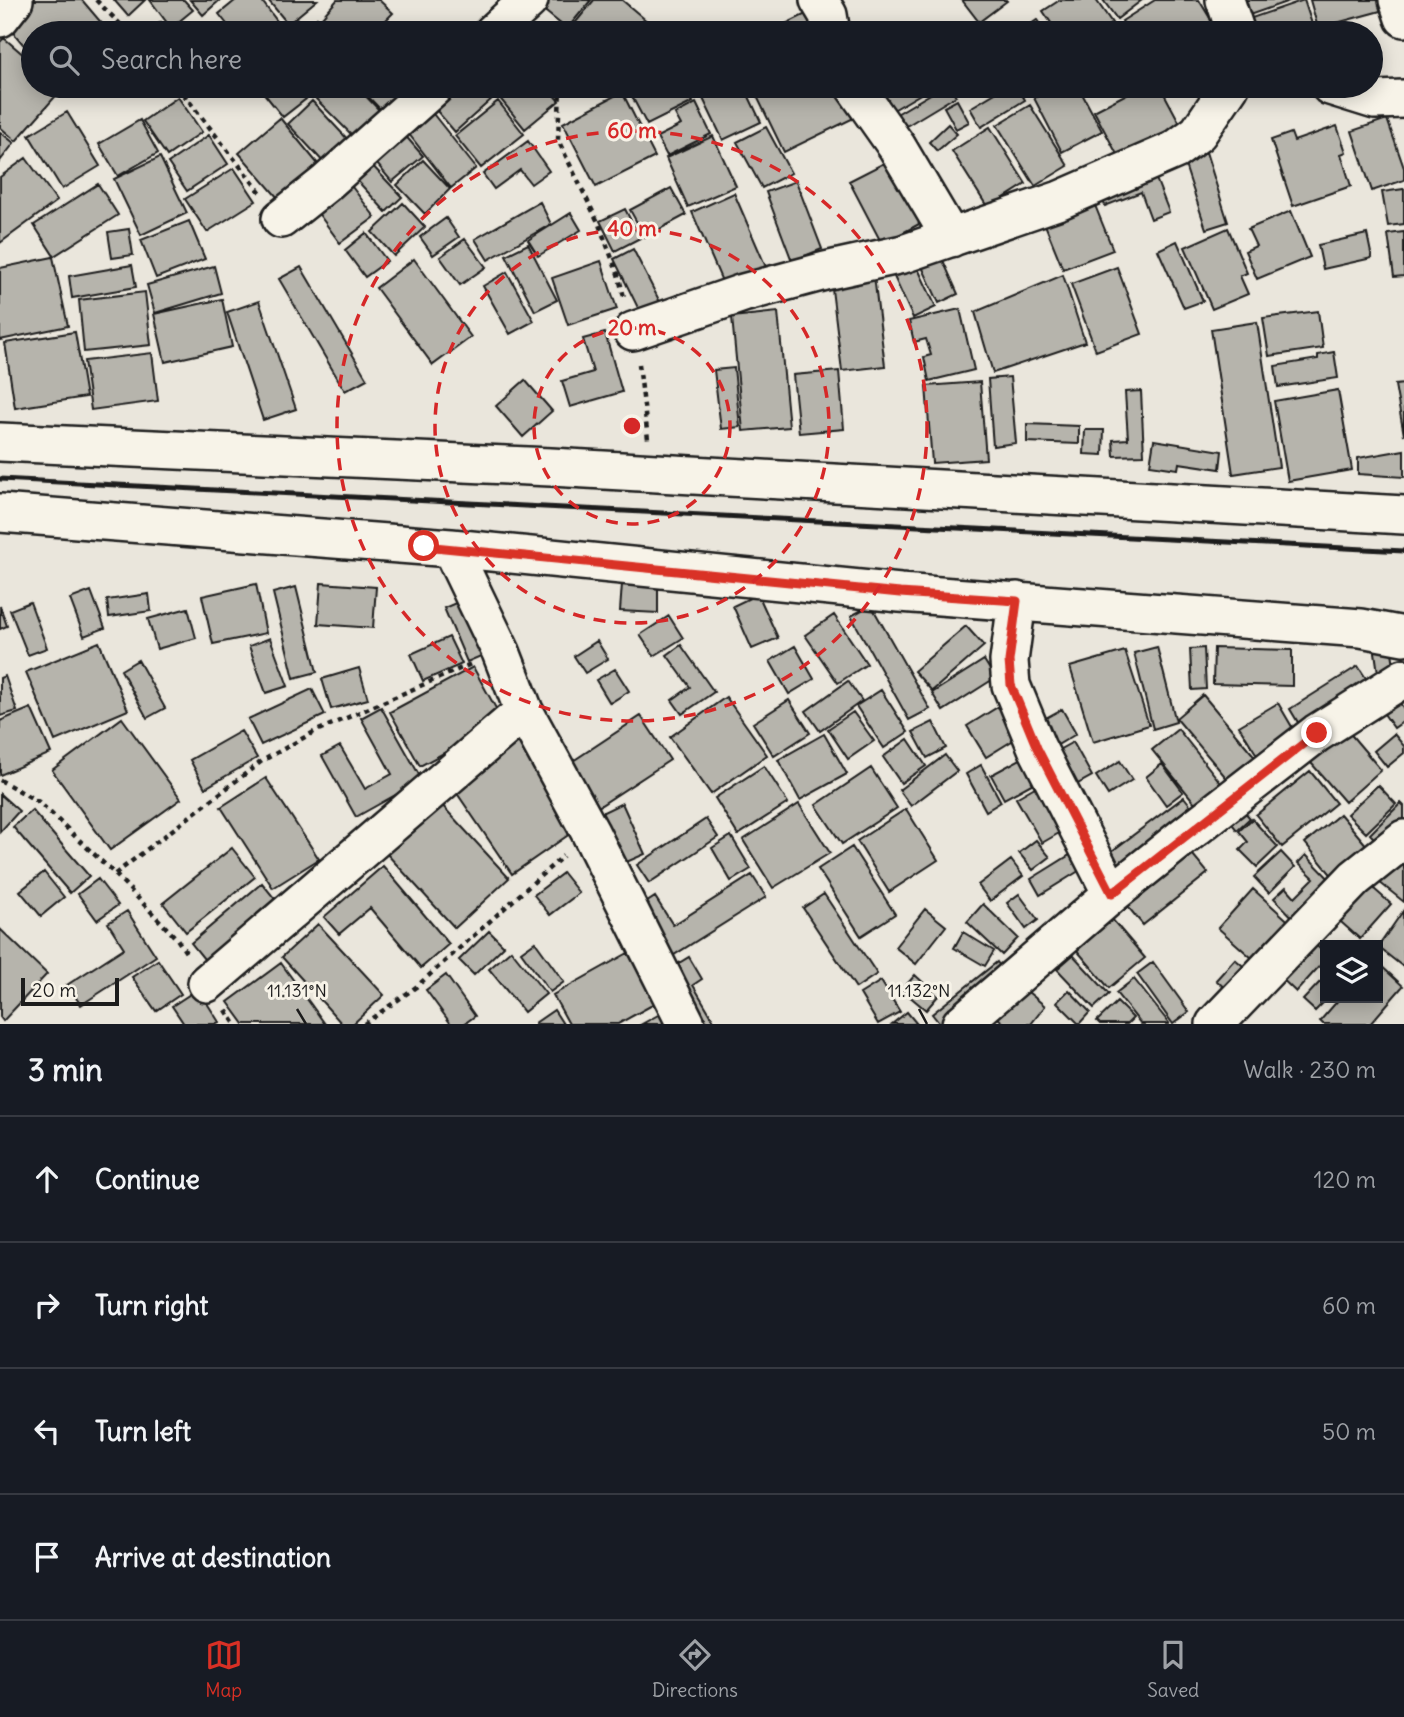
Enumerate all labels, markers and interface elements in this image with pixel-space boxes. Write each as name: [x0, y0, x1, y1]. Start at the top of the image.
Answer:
search box: [21, 21, 1383, 98]
icon: search: [45, 41, 83, 79]
text: Search here: [101, 43, 242, 76]
text: 60 m: [607, 117, 657, 144]
text: 40 m: [607, 215, 657, 242]
text: 20 m: [608, 314, 657, 341]
centre of rings: [620, 414, 644, 438]
route start: [408, 530, 439, 561]
route end: [1301, 717, 1332, 748]
map controls: [1320, 940, 1383, 1003]
button: layers: [1320, 940, 1383, 1003]
scale bar: [21, 975, 119, 1007]
text: 20 m: [32, 978, 76, 1002]
text: 11.131°N: [267, 979, 327, 1002]
text: 11.132°N: [888, 979, 950, 1002]
text: 3 min: [28, 1051, 103, 1089]
text: Walk · 230 m: [1243, 1055, 1376, 1084]
icon: ahead: [28, 1160, 66, 1198]
text: Continue: [95, 1163, 200, 1196]
text: 120 m: [1313, 1165, 1376, 1194]
icon: right: [28, 1286, 66, 1324]
text: Turn right: [95, 1289, 208, 1322]
text: 60 m: [1322, 1291, 1376, 1320]
icon: left: [28, 1412, 66, 1450]
text: Turn left: [95, 1415, 191, 1448]
text: 50 m: [1322, 1417, 1376, 1446]
icon: arrive: [28, 1538, 66, 1576]
text: Arrive at destination: [95, 1541, 331, 1574]
tab: Map: [205, 1636, 243, 1702]
tab: Directions: [652, 1636, 738, 1702]
tab: Saved: [1147, 1636, 1199, 1702]

